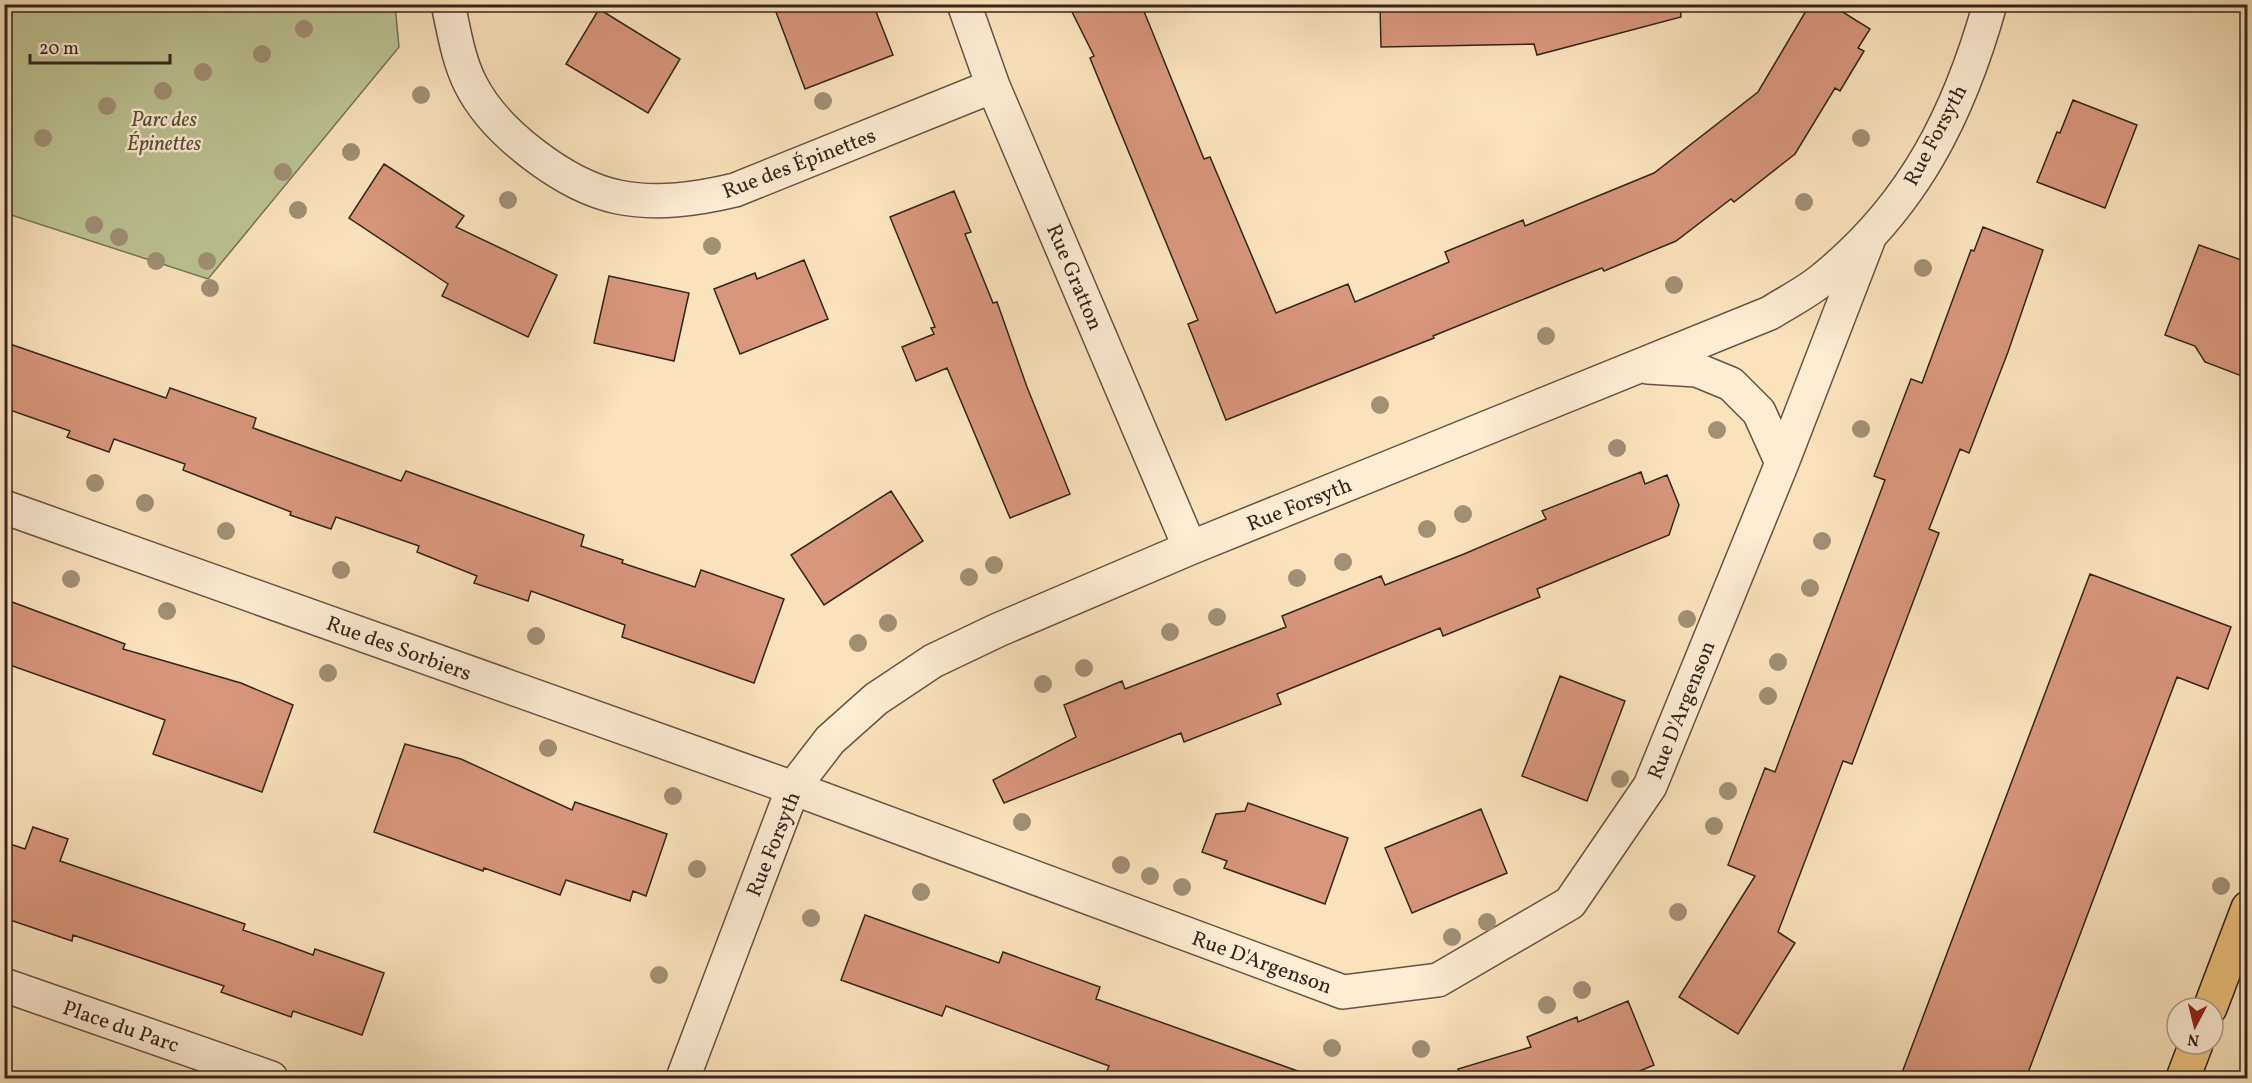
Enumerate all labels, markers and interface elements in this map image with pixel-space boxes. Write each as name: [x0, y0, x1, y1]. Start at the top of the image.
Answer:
scale bar: [30, 27, 170, 65]
text: 20 m: [39, 37, 79, 62]
street label: Rue Forsyth: [1897, 80, 1975, 191]
park label: Parc des Épinettes: [127, 106, 202, 159]
street label: Rue des Épinettes: [719, 122, 880, 207]
street label: Rue Gratton: [1038, 220, 1109, 335]
street label: Rue Forsyth: [1243, 471, 1356, 540]
street label: Rue des Sorbiers: [322, 610, 475, 689]
street label: Rue D'Argenson: [1641, 637, 1723, 784]
street label: Rue Forsyth: [740, 788, 809, 901]
street label: Rue D'Argenson: [1187, 925, 1336, 1002]
street label: Place du Parc: [58, 994, 183, 1061]
north arrow: [2165, 996, 2225, 1056]
text: N: [2186, 1027, 2201, 1051]

